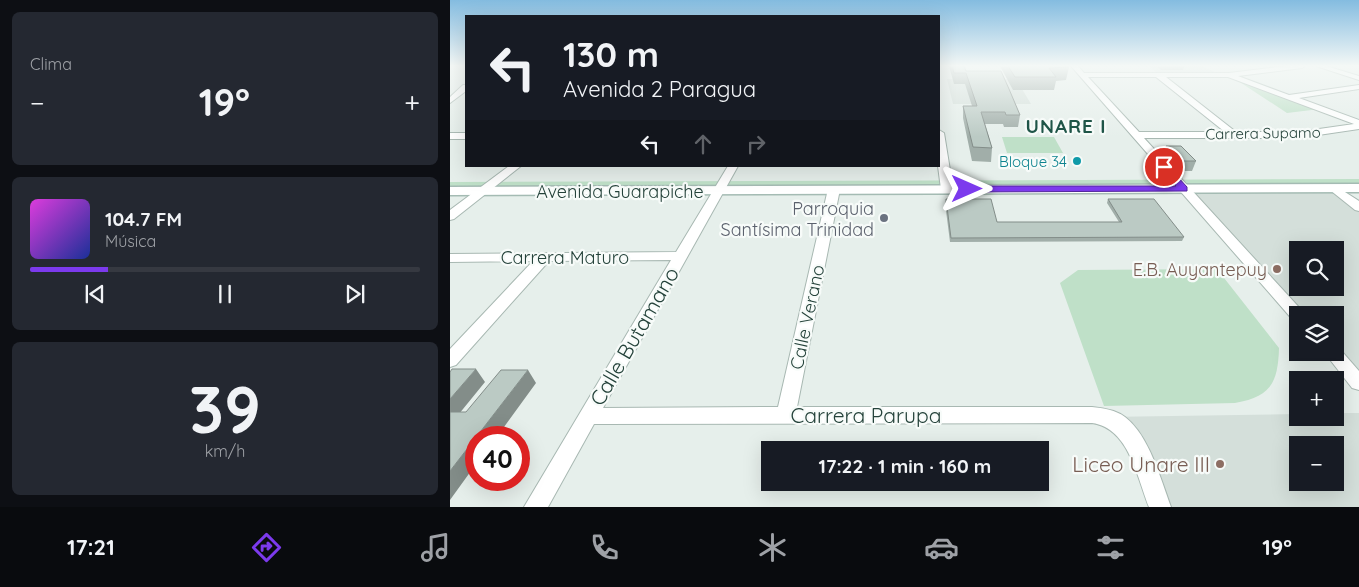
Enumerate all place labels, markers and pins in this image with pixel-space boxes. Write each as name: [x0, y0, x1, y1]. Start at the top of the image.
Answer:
pin: [1143, 146, 1185, 188]
place label: Bloque 34: [999, 152, 1067, 171]
marker: Bloque 34: [1071, 155, 1083, 167]
place label: Parroquia Santísima Trinidad: [721, 197, 874, 241]
marker: Parroquia Santísima Trinidad: [878, 212, 890, 224]
place label: E.B. Auyantepuy: [1133, 258, 1267, 281]
marker: E.B. Auyantepuy: [1271, 263, 1283, 275]
place label: Liceo Unare III: [1072, 451, 1210, 477]
marker: Liceo Unare III: [1214, 458, 1226, 470]

